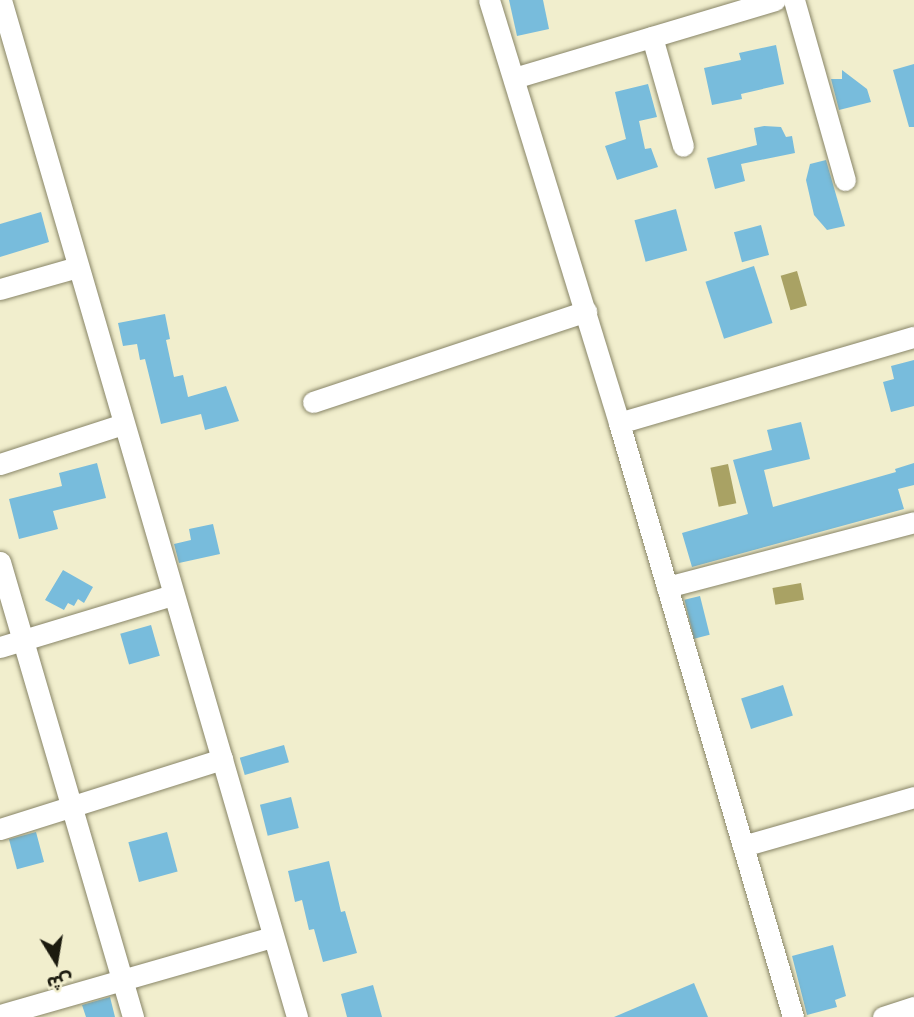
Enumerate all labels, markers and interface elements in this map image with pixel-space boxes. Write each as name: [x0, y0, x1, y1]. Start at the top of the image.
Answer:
north arrow: [21, 926, 91, 996]
text: ش: [45, 967, 75, 997]

